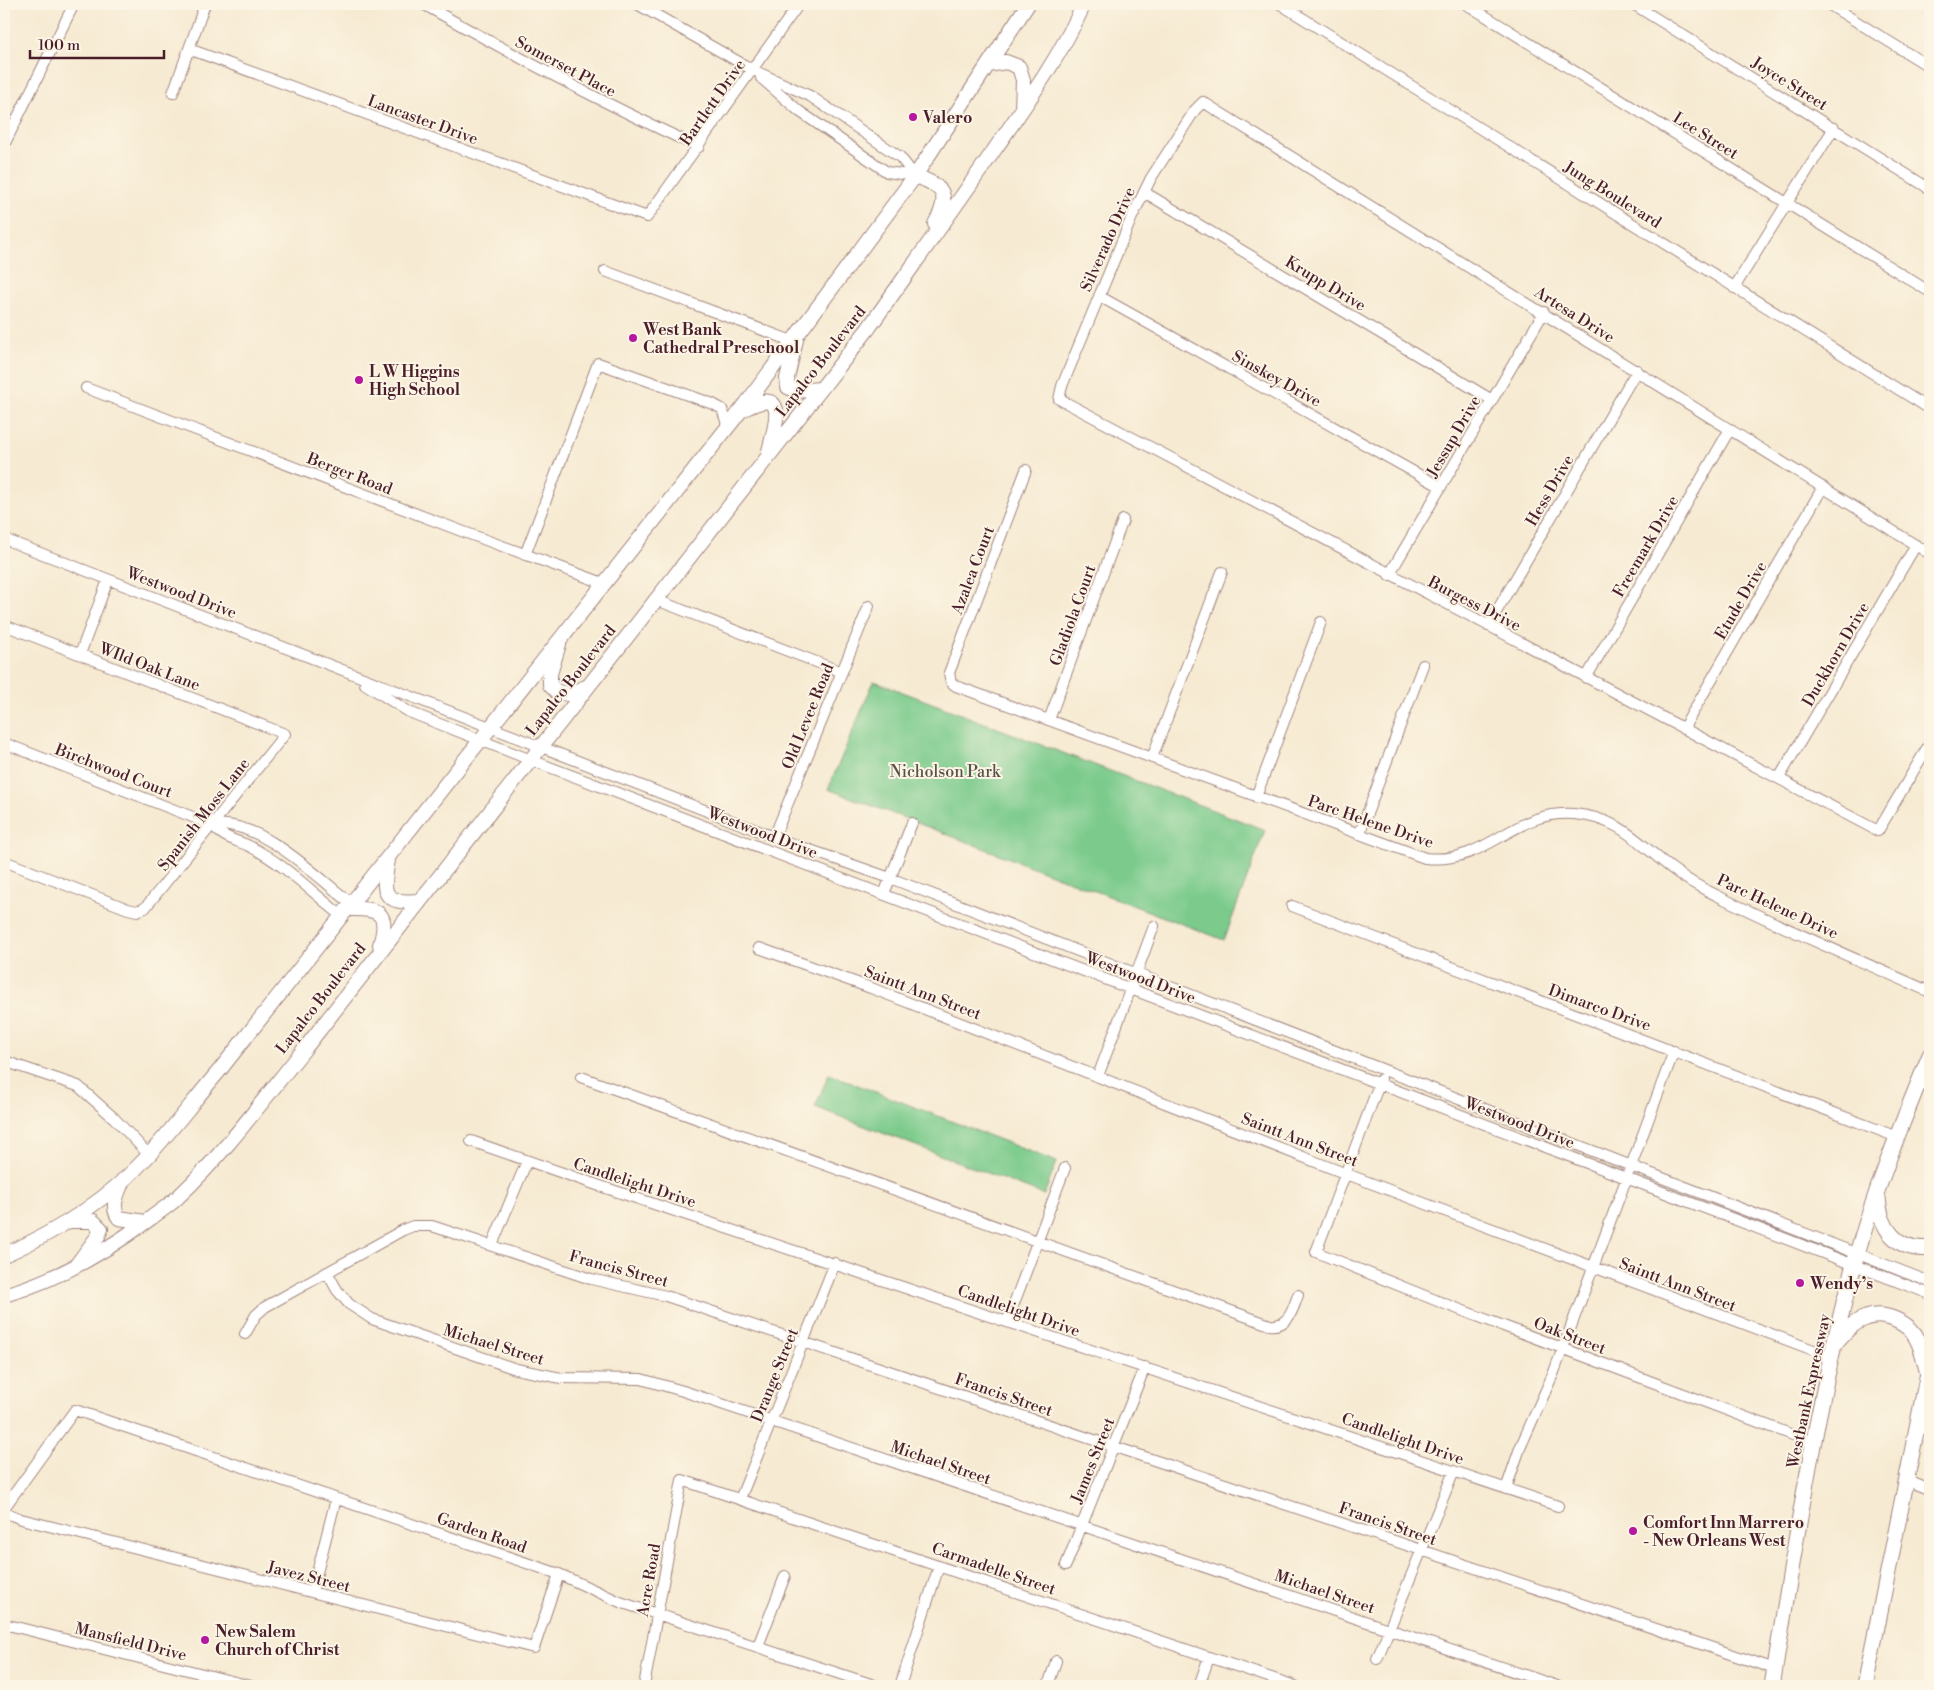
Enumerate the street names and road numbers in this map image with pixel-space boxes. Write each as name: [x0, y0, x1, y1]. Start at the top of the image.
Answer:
street label: Somerset Place: [512, 32, 619, 102]
street label: Joyce Street: [1747, 52, 1831, 115]
street label: Bartlett Drive: [675, 56, 750, 150]
street label: Lancaster Drive: [365, 91, 481, 149]
street label: Lee Street: [1669, 108, 1742, 164]
street label: Jung Boulevard: [1559, 156, 1665, 233]
street label: Silverado Drive: [1076, 184, 1140, 295]
street label: Krupp Drive: [1281, 252, 1370, 316]
street label: Artesa Drive: [1530, 282, 1618, 347]
street label: Lapalco Boulevard: [771, 302, 870, 421]
street label: Sinskey Drive: [1228, 346, 1325, 412]
street label: Jessup Drive: [1422, 392, 1485, 482]
street label: Berger Road: [303, 448, 395, 499]
street label: Hess Drive: [1521, 451, 1578, 530]
street label: Freemark Drive: [1609, 492, 1683, 601]
street label: Azalea Court: [947, 523, 999, 618]
street label: Etude Drive: [1710, 558, 1771, 643]
street label: Westwood Drive: [123, 562, 240, 623]
street label: Gladiola Court: [1045, 562, 1101, 669]
street label: Burgess Drive: [1424, 572, 1524, 636]
street label: Duckhorn Drive: [1798, 599, 1874, 710]
street label: Lapalco Boulevard: [521, 621, 620, 740]
street label: WIld Oak Lane: [96, 638, 203, 695]
street label: Old Levee Road: [778, 660, 838, 772]
street label: Birchwood Court: [51, 739, 175, 803]
street label: Spanish Moss Lane: [153, 754, 254, 875]
street label: Parc Helene Drive: [1305, 791, 1436, 853]
street label: Westwood Drive: [704, 802, 821, 863]
street label: Parc Helene Drive: [1714, 870, 1841, 944]
street label: Lapalco Boulevard: [271, 939, 370, 1058]
street label: Westwood Drive: [1082, 947, 1199, 1008]
street label: Saintt Ann Street: [861, 961, 984, 1025]
street label: Dimarco Drive: [1546, 980, 1654, 1036]
street label: Westwood Drive: [1461, 1092, 1578, 1153]
street label: Saintt Ann Street: [1238, 1108, 1361, 1172]
street label: Candlelight Drive: [571, 1154, 699, 1212]
street label: Francis Street: [567, 1246, 671, 1292]
street label: Saintt Ann Street: [1616, 1253, 1739, 1317]
street label: Candlelight Drive: [955, 1281, 1082, 1341]
street label: Westbank Expressway: [1783, 1312, 1835, 1471]
street label: Oak Street: [1531, 1313, 1609, 1359]
street label: Michael Street: [441, 1320, 547, 1370]
street label: Drange Street: [747, 1325, 803, 1425]
street label: Francis Street: [952, 1369, 1055, 1421]
street label: Candlelight Drive: [1339, 1409, 1466, 1469]
street label: James Street: [1066, 1414, 1119, 1507]
street label: Michael Street: [888, 1436, 994, 1490]
street label: Francis Street: [1336, 1498, 1439, 1550]
street label: Garden Road: [434, 1508, 529, 1558]
street label: Carmadelle Street: [929, 1538, 1059, 1600]
street label: Acre Road: [633, 1542, 665, 1619]
street label: Javez Street: [264, 1557, 353, 1597]
street label: Michael Street: [1272, 1565, 1378, 1619]
street label: Mansfield Drive: [73, 1618, 189, 1666]

